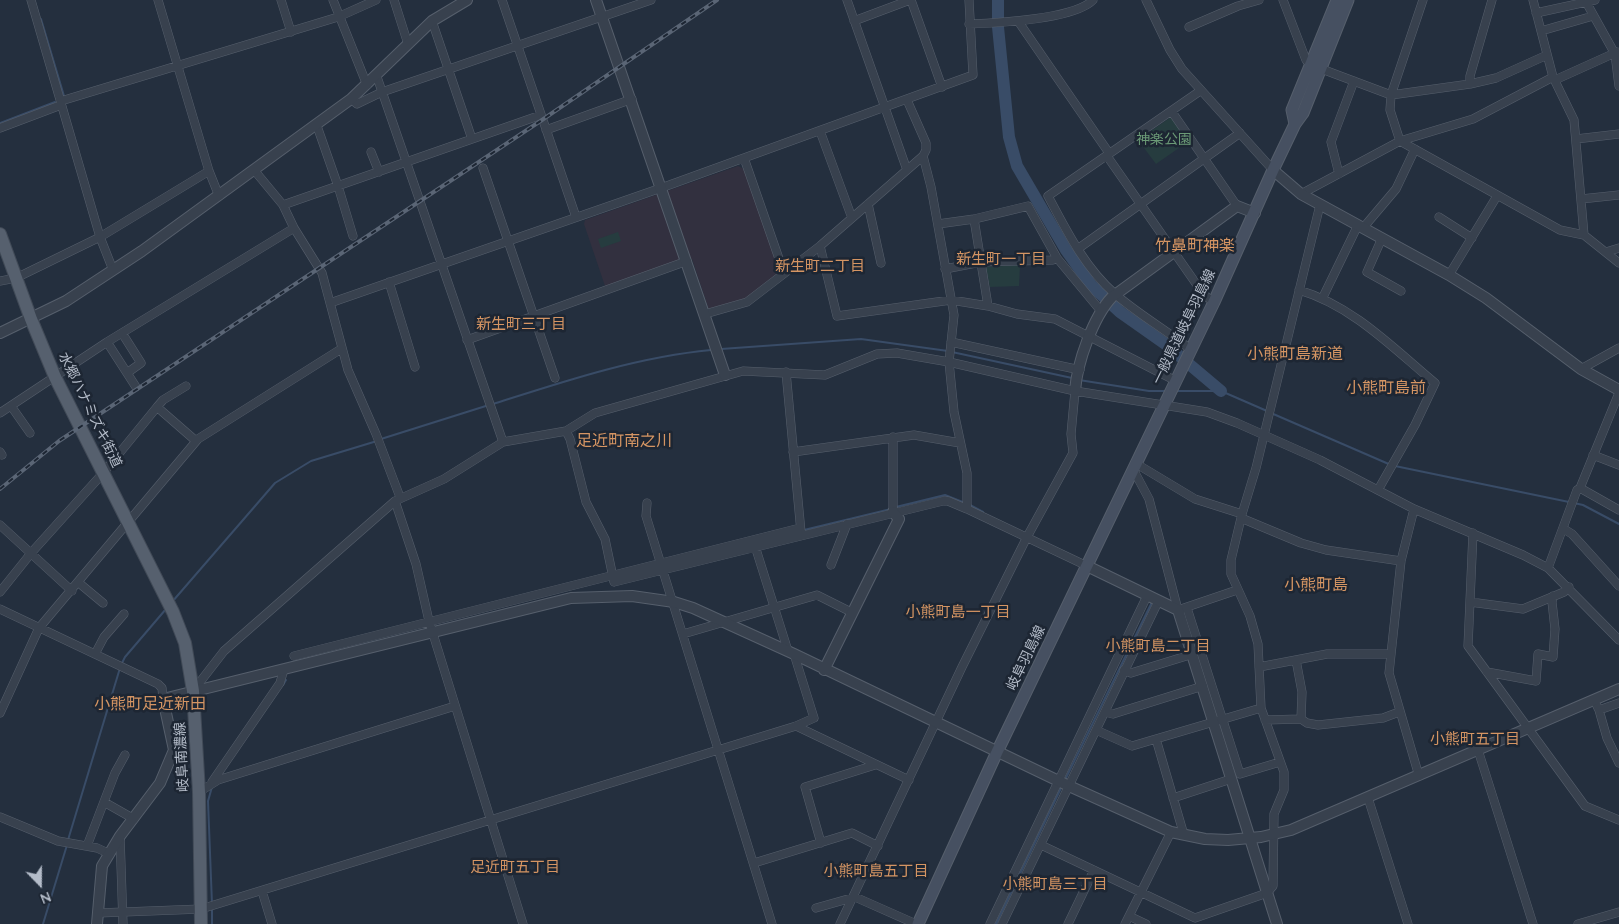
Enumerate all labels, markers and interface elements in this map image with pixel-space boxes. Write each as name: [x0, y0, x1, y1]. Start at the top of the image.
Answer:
park label: 神楽公園: [1136, 132, 1192, 148]
district label: 竹鼻町神楽: [1155, 236, 1235, 256]
district label: 新生町一丁目: [956, 250, 1046, 268]
district label: 新生町二丁目: [775, 257, 865, 275]
street label: 一般県道岐阜羽島線: [1149, 267, 1219, 387]
district label: 新生町三丁目: [476, 315, 566, 333]
district label: 小熊町島新道: [1247, 344, 1343, 364]
street label: 水郷ハナミズキ街道: [55, 350, 125, 470]
district label: 小熊町島前: [1346, 378, 1426, 398]
district label: 足近町南之川: [576, 431, 672, 451]
district label: 小熊町島: [1284, 575, 1348, 595]
district label: 小熊町島一丁目: [906, 603, 1010, 621]
street label: 岐阜羽島線: [1003, 623, 1049, 693]
district label: 小熊町島二丁目: [1106, 637, 1210, 655]
district label: 小熊町足近新田: [94, 694, 206, 714]
street label: 岐阜南濃線: [172, 722, 192, 792]
district label: 小熊町五丁目: [1430, 730, 1520, 748]
district label: 足近町五丁目: [470, 858, 560, 876]
north arrow: [15, 859, 65, 909]
district label: 小熊町島五丁目: [824, 862, 928, 880]
district label: 小熊町島三丁目: [1003, 875, 1107, 893]
text: N: [37, 888, 54, 908]

